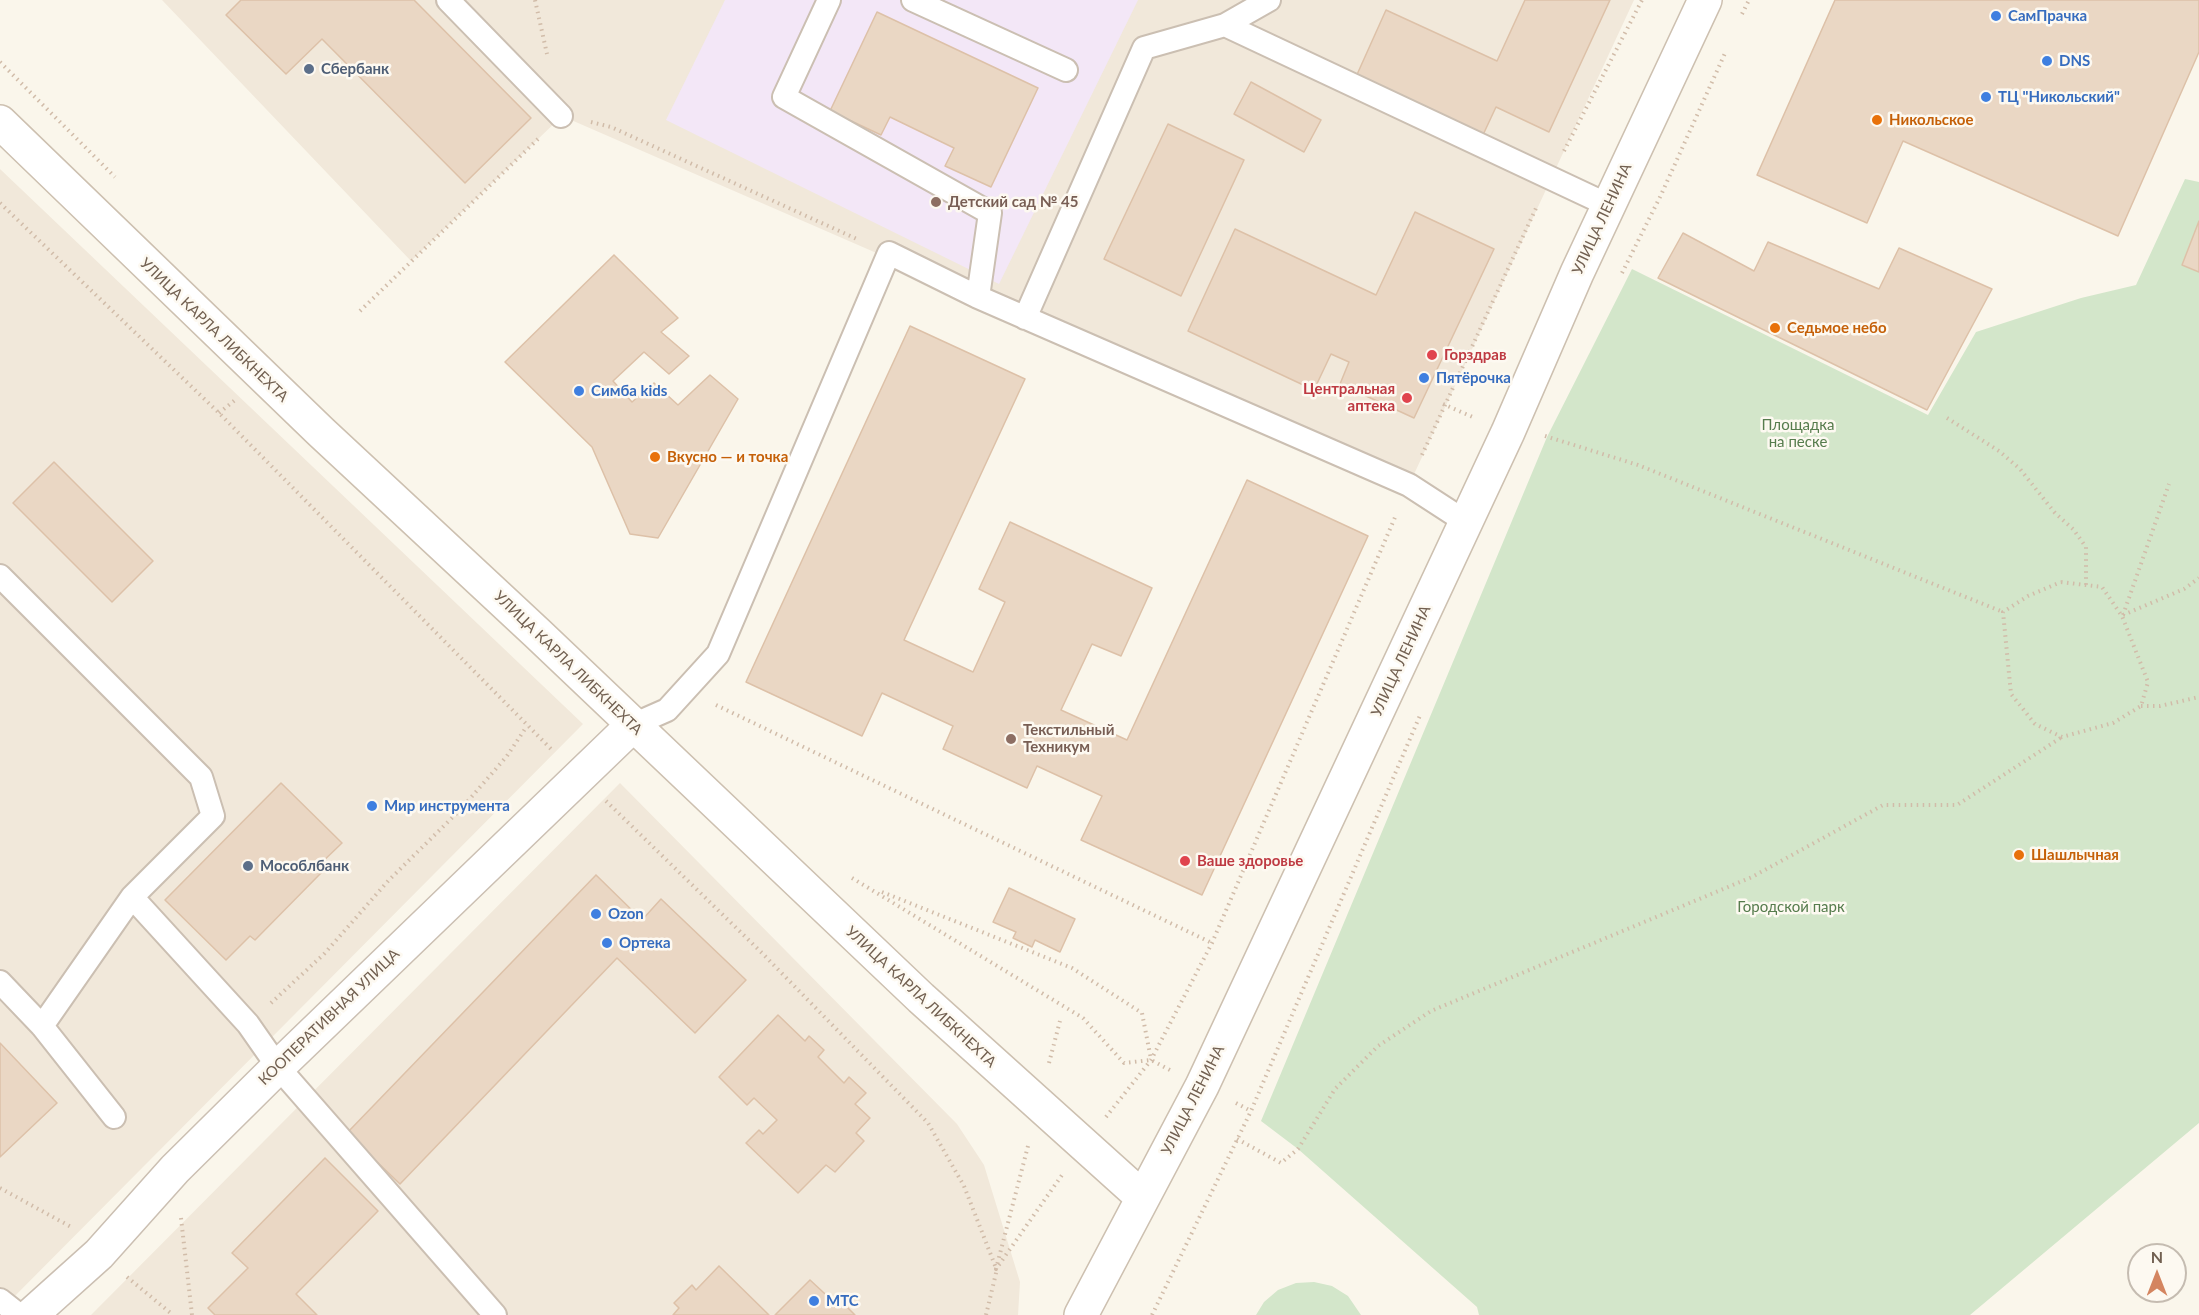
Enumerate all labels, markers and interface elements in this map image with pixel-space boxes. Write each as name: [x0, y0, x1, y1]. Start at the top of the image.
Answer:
place label: СамПрачка: [2008, 7, 2087, 25]
marker: СамПрачка: [1989, 9, 2003, 23]
place label: DNS: [2059, 52, 2090, 70]
marker: DNS: [2040, 54, 2054, 68]
place label: Сбербанк: [321, 60, 389, 78]
marker: Сбербанк: [302, 62, 316, 76]
place label: ТЦ "Никольский": [1998, 88, 2120, 106]
marker: ТЦ "Никольский": [1979, 90, 1993, 104]
place label: Никольское: [1889, 111, 1973, 129]
marker: Никольское: [1870, 113, 1884, 127]
street label: УЛИЦА ЛЕНИНА: [1568, 161, 1636, 277]
place label: Детский сад № 45: [948, 193, 1078, 211]
marker: Детский сад № 45: [929, 195, 943, 209]
street label: УЛИЦА КАРЛА ЛИБКНЕХТА: [136, 254, 292, 406]
place label: Седьмое небо: [1787, 319, 1887, 337]
marker: Седьмое небо: [1768, 321, 1782, 335]
place label: Горздрав: [1444, 346, 1506, 364]
marker: Горздрав: [1425, 348, 1439, 362]
place label: Пятёрочка: [1436, 369, 1511, 387]
marker: Пятёрочка: [1417, 371, 1431, 385]
place label: Центральная аптека: [1303, 380, 1395, 415]
place label: Симба kids: [591, 382, 667, 400]
marker: Симба kids: [572, 384, 586, 398]
marker: Центральная аптека: [1400, 391, 1414, 405]
park label: Площадка на песке: [1761, 416, 1835, 451]
place label: Вкусно — и точка: [667, 448, 788, 466]
marker: Вкусно — и точка: [648, 450, 662, 464]
street label: УЛИЦА КАРЛА ЛИБКНЕХТА: [490, 587, 646, 739]
street label: УЛИЦА ЛЕНИНА: [1367, 603, 1435, 719]
place label: Текстильный Техникум: [1023, 721, 1114, 756]
marker: Текстильный Техникум: [1004, 732, 1018, 746]
place label: Мир инструмента: [384, 797, 510, 815]
marker: Мир инструмента: [365, 799, 379, 813]
place label: Шашлычная: [2031, 846, 2119, 864]
marker: Шашлычная: [2012, 848, 2026, 862]
place label: Ваше здоровье: [1197, 852, 1303, 870]
marker: Ваше здоровье: [1178, 854, 1192, 868]
place label: Мособлбанк: [260, 857, 349, 875]
marker: Мособлбанк: [241, 859, 255, 873]
park label: Городской парк: [1737, 898, 1845, 916]
place label: Ozon: [608, 905, 644, 923]
marker: Ozon: [589, 907, 603, 921]
street label: УЛИЦА КАРЛА ЛИБКНЕХТА: [842, 923, 1000, 1071]
place label: Ортека: [619, 934, 671, 952]
marker: Ортека: [600, 936, 614, 950]
street label: КООПЕРАТИВНАЯ УЛИЦА: [255, 945, 403, 1089]
street label: УЛИЦА ЛЕНИНА: [1158, 1042, 1228, 1158]
north arrow: [2127, 1243, 2187, 1303]
text: N: [2151, 1247, 2163, 1266]
place label: МТС: [826, 1292, 859, 1310]
marker: МТС: [807, 1294, 821, 1308]

